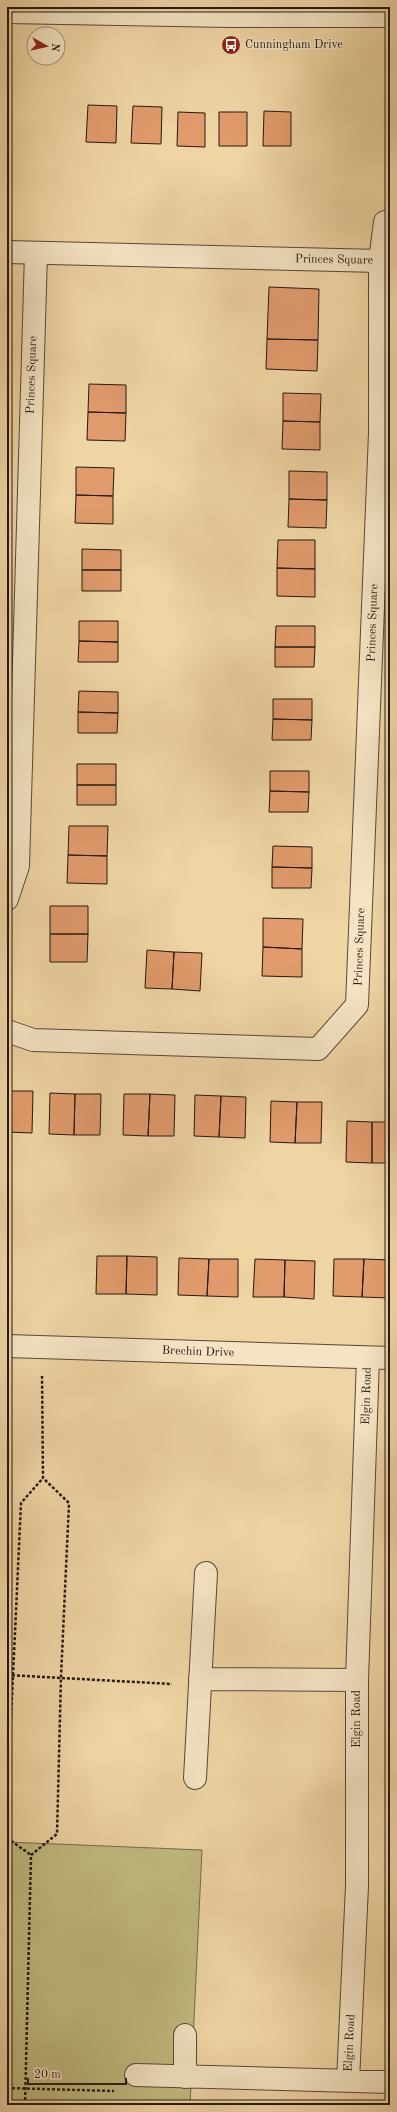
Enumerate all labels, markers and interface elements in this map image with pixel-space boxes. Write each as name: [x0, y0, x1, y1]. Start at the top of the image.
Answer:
north arrow: [26, 26, 66, 66]
bus stop icon: Cunningham Drive: [220, 34, 242, 56]
place label: Cunningham Drive: [245, 39, 343, 51]
text: N: [48, 42, 60, 53]
street label: Princes Square: [295, 253, 374, 267]
street label: Princes Square: [25, 335, 39, 414]
street label: Princes Square: [366, 583, 380, 662]
street label: Princes Square: [353, 907, 367, 986]
street label: Brechin Drive: [162, 1345, 235, 1359]
street label: Elgin Road: [360, 1367, 374, 1425]
street label: Elgin Road: [351, 1690, 363, 1748]
street label: Elgin Road: [342, 2014, 358, 2072]
scale bar: [28, 2060, 126, 2086]
text: 20 m: [34, 2069, 61, 2081]

